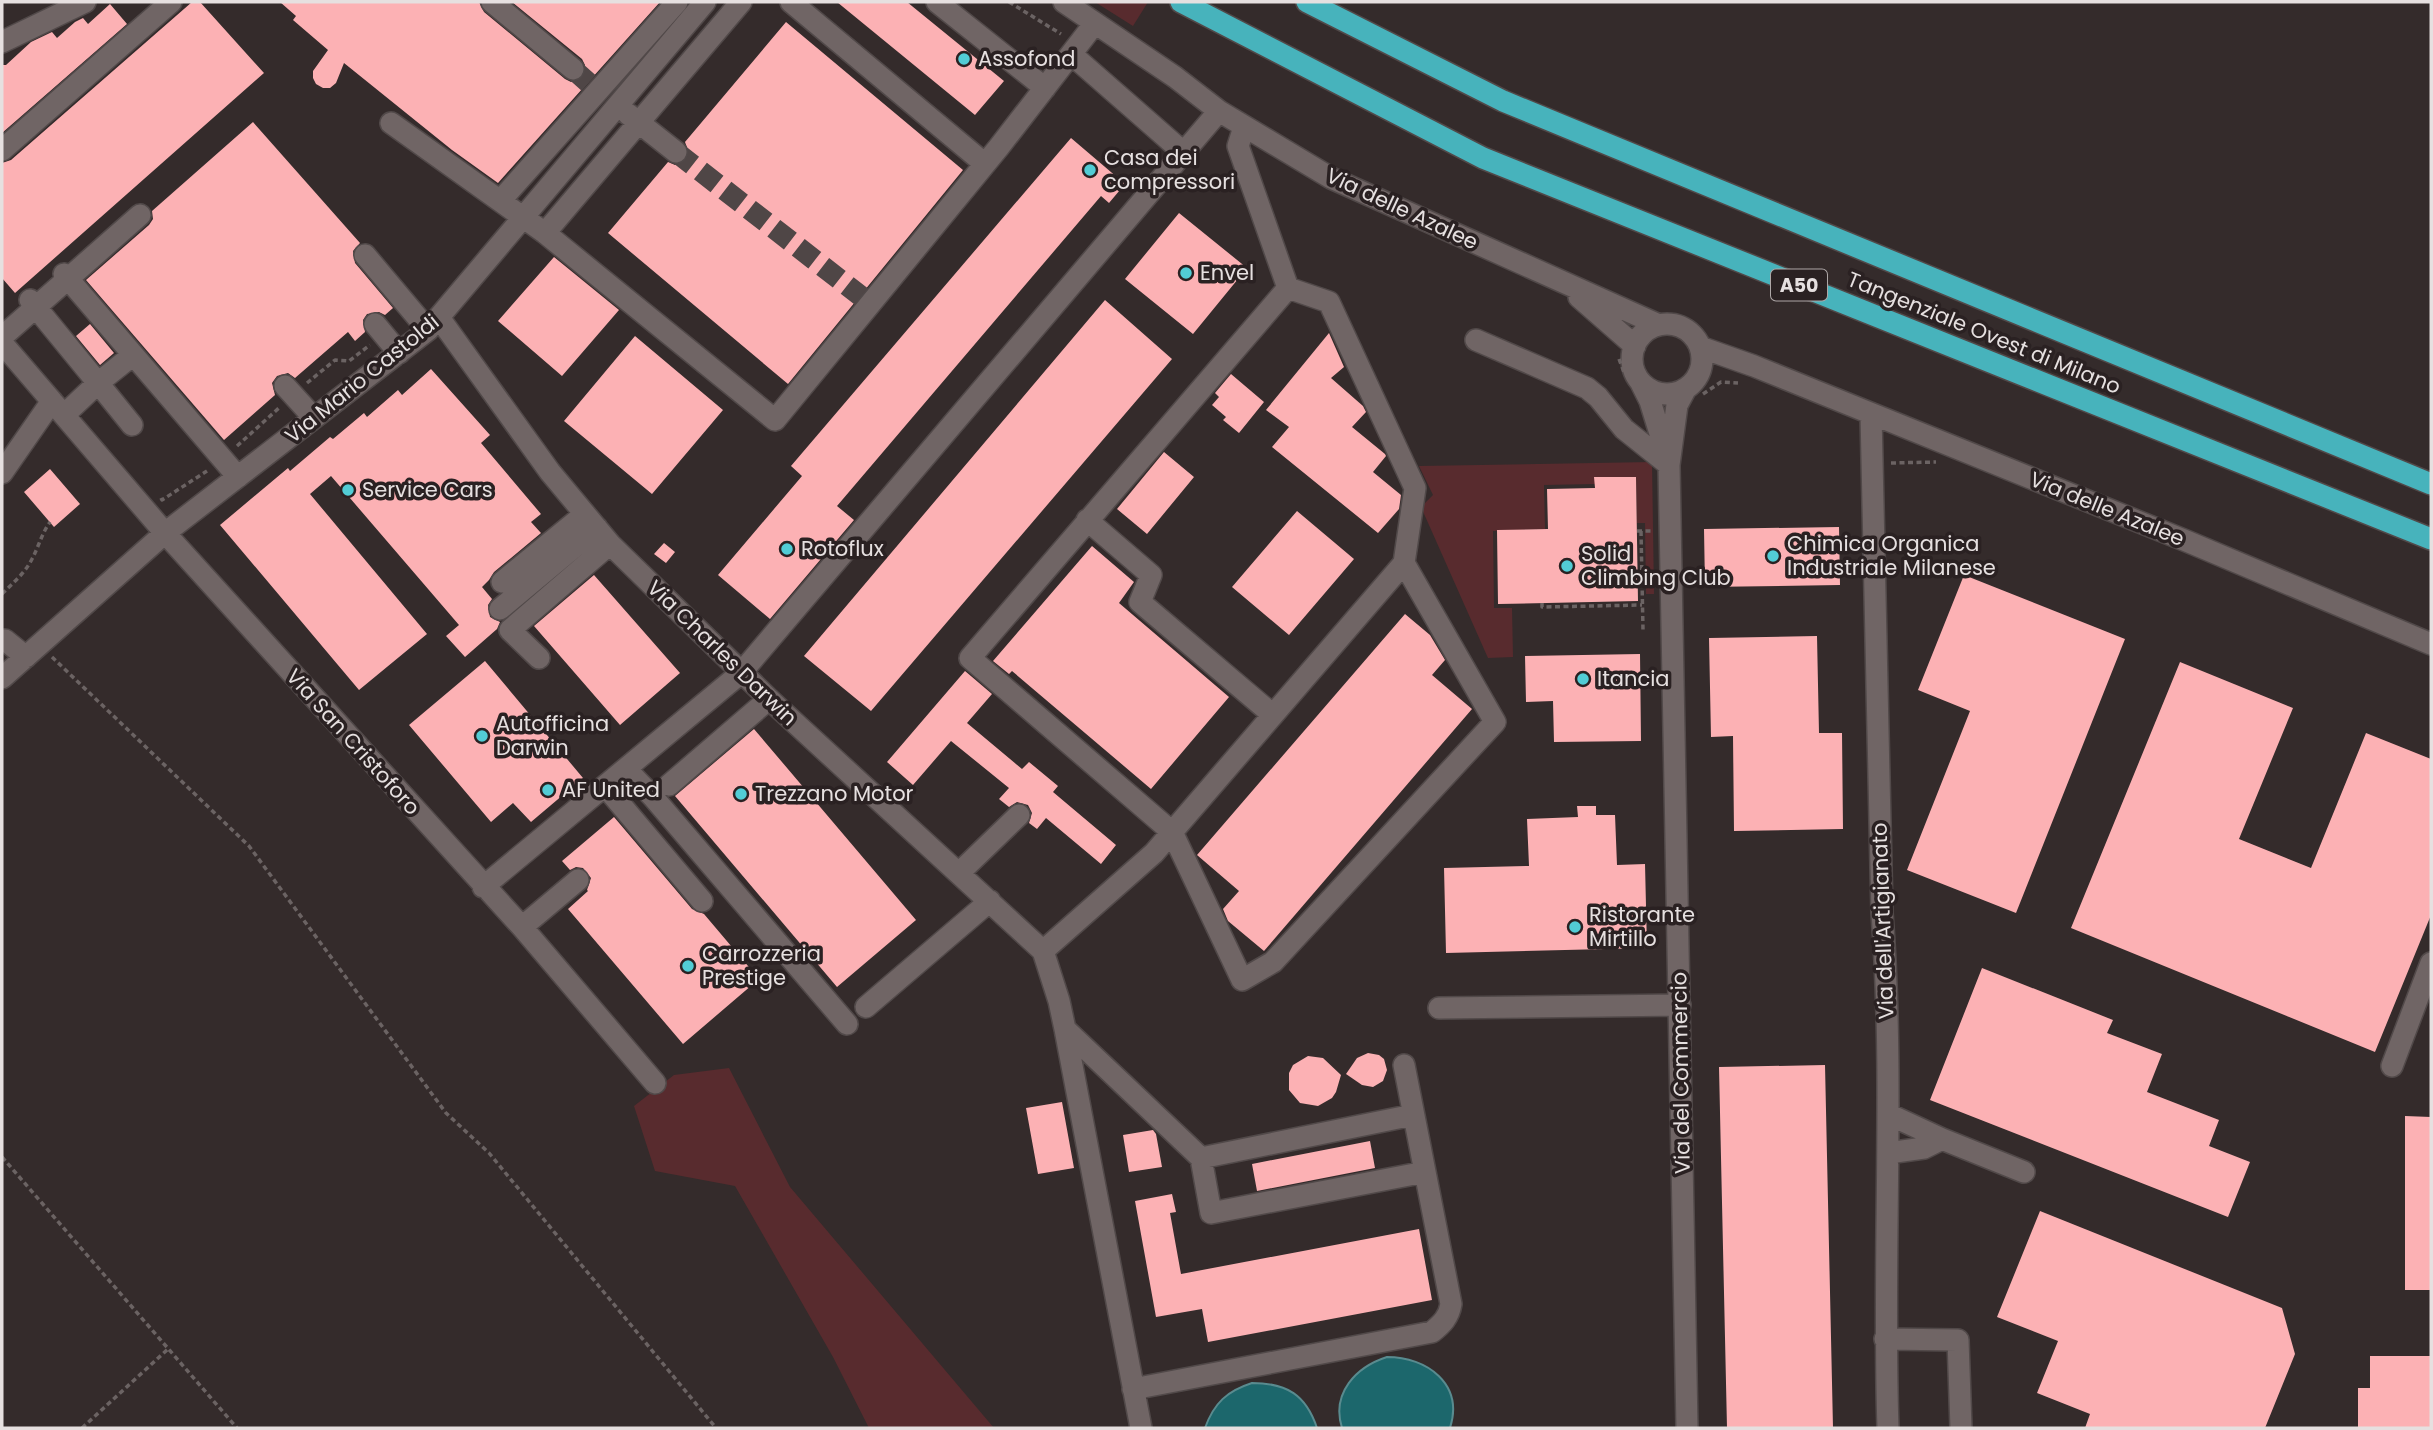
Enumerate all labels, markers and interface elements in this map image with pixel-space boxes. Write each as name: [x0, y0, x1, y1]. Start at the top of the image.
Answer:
place label: Assofond: [978, 44, 1076, 73]
marker: Assofond: [956, 51, 972, 67]
place label: Casa dei compressori: [1104, 143, 1235, 196]
street label: Via delle Azalee: [1322, 161, 1483, 256]
marker: Casa dei compressori: [1082, 162, 1098, 178]
place label: Envel: [1200, 258, 1254, 287]
street label: Tangenziale Ovest di Milano: [1843, 264, 2125, 401]
marker: Envel: [1178, 265, 1194, 281]
road number: A50: [1771, 270, 1827, 300]
street label: Via Mario Castoldi: [279, 307, 445, 450]
street label: Via delle Azalee: [2026, 464, 2189, 553]
place label: Service Cars: [362, 475, 493, 504]
marker: Service Cars: [340, 482, 356, 498]
place label: Chimica Organica Industriale Milanese: [1787, 529, 1996, 582]
place label: Rotoflux: [801, 534, 884, 563]
place label: Solid Climbing Club: [1581, 539, 1731, 592]
marker: Rotoflux: [779, 541, 795, 557]
marker: Chimica Organica Industriale Milanese: [1765, 548, 1781, 564]
marker: Solid Climbing Club: [1559, 558, 1575, 574]
street label: Via Charles Darwin: [641, 573, 804, 732]
street label: Via San Cristoforo: [280, 662, 427, 821]
place label: Itancia: [1597, 664, 1670, 693]
marker: Itancia: [1575, 671, 1591, 687]
place label: Autofficina Darwin: [496, 709, 609, 762]
marker: Autofficina Darwin: [474, 728, 490, 744]
place label: AF United: [562, 775, 660, 804]
place label: Trezzano Motor: [755, 779, 914, 808]
marker: AF United: [540, 782, 556, 798]
marker: Trezzano Motor: [733, 786, 749, 802]
street label: Via dell'Artigianato: [1865, 822, 1900, 1020]
place label: Ristorante Mirtillo: [1589, 900, 1695, 953]
marker: Ristorante Mirtillo: [1567, 919, 1583, 935]
place label: Carrozzeria Prestige: [702, 939, 821, 992]
marker: Carrozzeria Prestige: [680, 958, 696, 974]
street label: Via del Commercio: [1664, 972, 1697, 1174]

